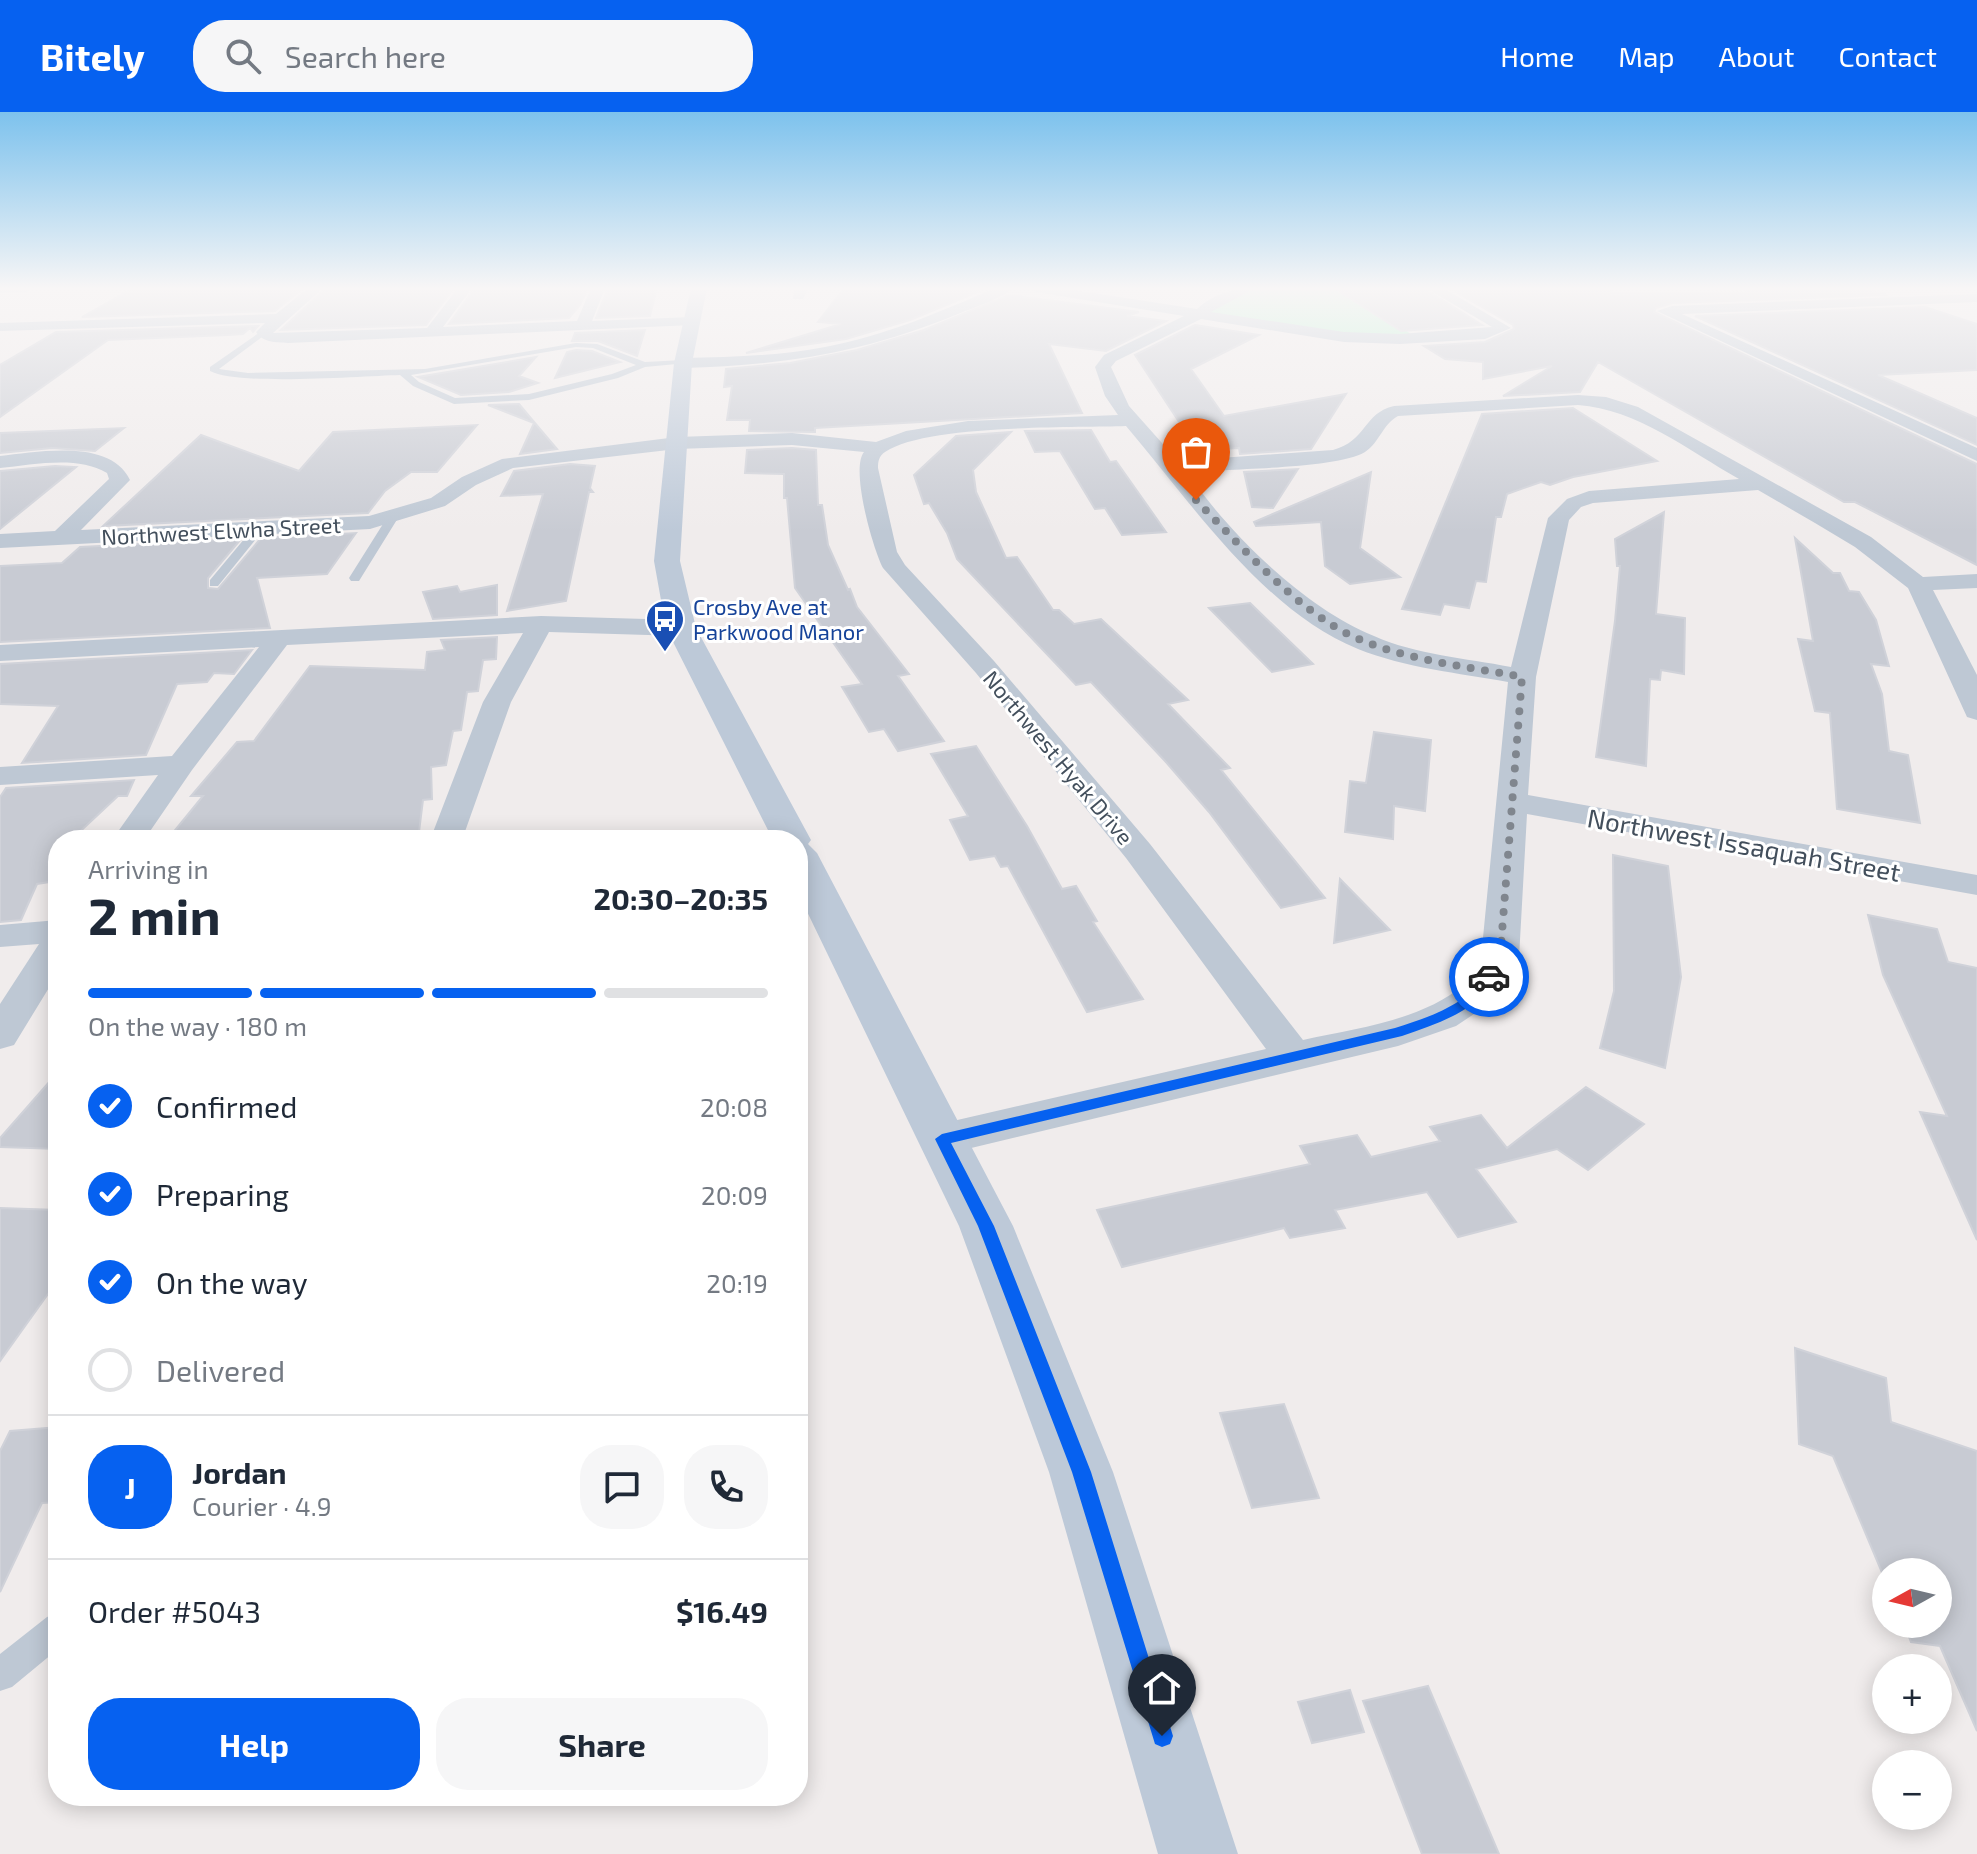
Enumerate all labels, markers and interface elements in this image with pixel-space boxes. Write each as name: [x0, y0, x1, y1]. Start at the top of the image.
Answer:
search box: [193, 20, 753, 92]
text: Bitely: [40, 33, 145, 79]
icon: search: [221, 34, 265, 78]
text: Search here: [285, 38, 446, 74]
text: Home: [1500, 39, 1574, 73]
text: Map: [1618, 39, 1675, 73]
text: About: [1719, 39, 1794, 73]
text: Contact: [1838, 39, 1937, 73]
pin: [1162, 418, 1230, 500]
icon: bag: [1174, 430, 1218, 474]
street label: Northwest Elwha Street: [101, 511, 341, 549]
place label: Crosby Ave at Parkwood Manor: [693, 593, 864, 644]
bus stop icon: Crosby Ave at Parkwood Manor: [644, 598, 686, 653]
street label: Northwest Hyak Drive: [979, 665, 1139, 849]
street label: Northwest Issaquah Street: [1585, 801, 1903, 887]
text: Arriving in: [88, 853, 209, 884]
text: 20:30–20:35: [594, 880, 768, 916]
text: 2 min: [88, 883, 221, 945]
courier: [1449, 937, 1529, 1017]
icon: car: [1467, 955, 1511, 999]
text: On the way · 180 m: [88, 1010, 307, 1041]
icon: check: [88, 1084, 132, 1128]
text: Confirmed: [156, 1088, 297, 1124]
text: 20:08: [700, 1091, 768, 1122]
icon: check: [88, 1172, 132, 1216]
text: Preparing: [156, 1176, 289, 1212]
text: 20:09: [701, 1179, 768, 1210]
icon: check: [88, 1260, 132, 1304]
text: On the way: [156, 1264, 308, 1300]
text: 20:19: [706, 1267, 768, 1298]
text: Delivered: [156, 1352, 285, 1388]
button: chat: [580, 1445, 664, 1529]
button: phone: [684, 1445, 768, 1529]
text: Jordan: [192, 1454, 287, 1490]
text: J: [124, 1469, 136, 1505]
text: Courier · 4.9: [192, 1490, 332, 1521]
north arrow: [1872, 1558, 1952, 1638]
map controls: [1872, 1558, 1952, 1830]
text: Order #5043: [88, 1593, 261, 1629]
text: $16.49: [676, 1593, 768, 1629]
pin: [1128, 1654, 1196, 1736]
button: +: [1872, 1654, 1952, 1734]
icon: home: [1140, 1666, 1184, 1710]
button: Help: [88, 1698, 420, 1790]
button: Share: [436, 1698, 768, 1790]
button: −: [1872, 1750, 1952, 1830]

